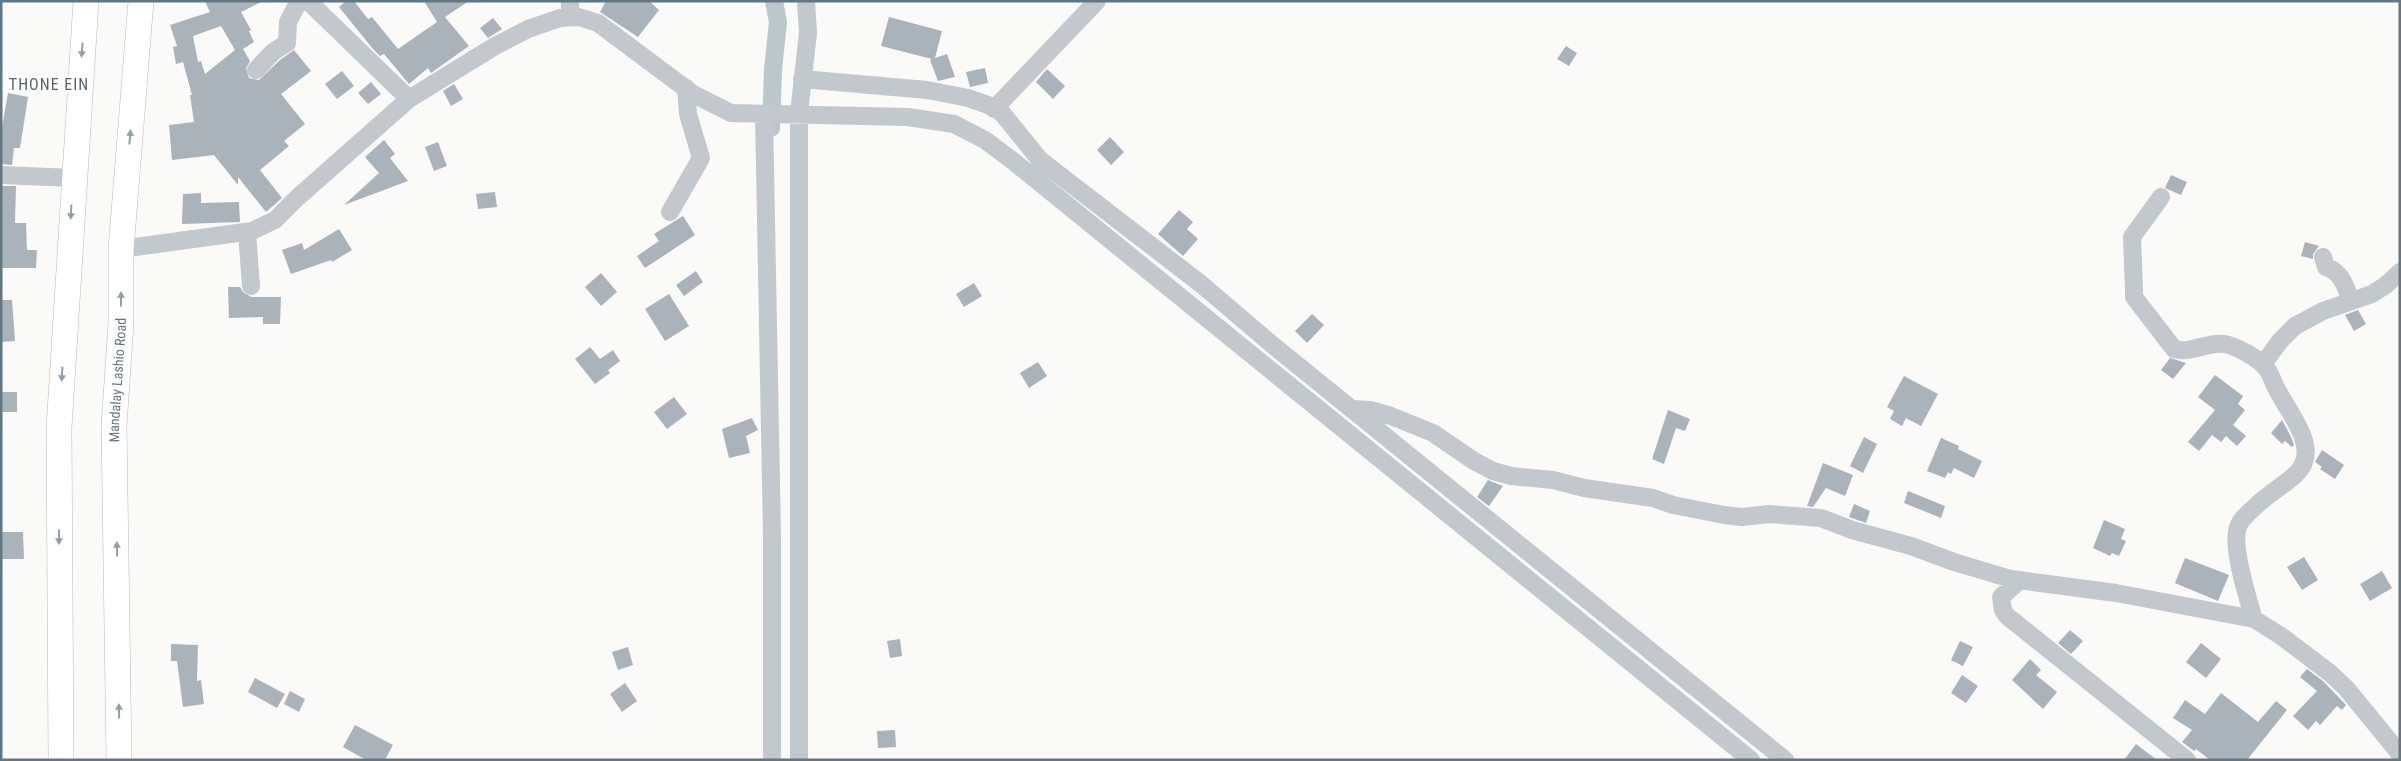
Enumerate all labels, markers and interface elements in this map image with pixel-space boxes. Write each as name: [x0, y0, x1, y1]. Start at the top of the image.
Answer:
one-way arrow: [78, 42, 86, 58]
district label: THONE EIN: [9, 75, 89, 94]
one-way arrow: [126, 128, 134, 144]
one-way arrow: [67, 204, 75, 220]
one-way arrow: [117, 290, 125, 306]
street label: Mandalay Lashio Road: [106, 318, 129, 443]
one-way arrow: [57, 366, 65, 382]
one-way arrow: [55, 529, 63, 545]
one-way arrow: [113, 540, 121, 556]
one-way arrow: [115, 703, 123, 719]

